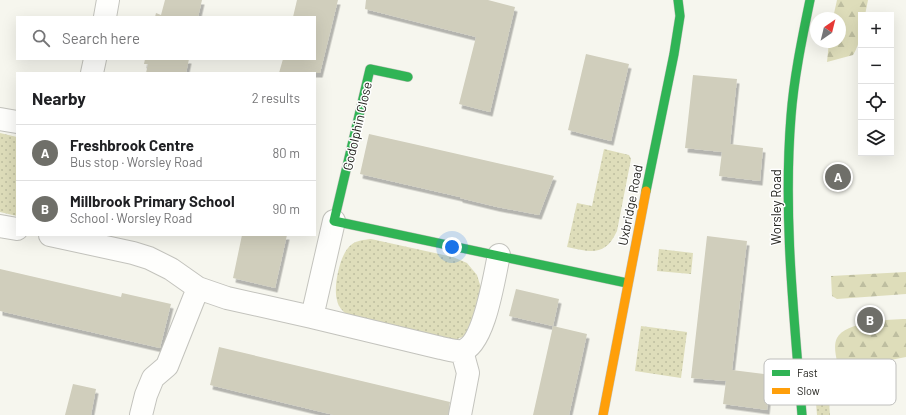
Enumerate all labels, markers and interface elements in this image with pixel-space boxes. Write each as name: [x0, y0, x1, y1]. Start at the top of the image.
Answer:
north arrow: [810, 12, 846, 48]
map controls: [858, 12, 894, 156]
button: +: [858, 12, 894, 48]
search box: [16, 16, 316, 60]
icon: search: [30, 27, 52, 49]
text: Search here: [62, 29, 140, 47]
button: −: [858, 48, 894, 84]
street label: Godolphin Close: [339, 80, 375, 172]
button: locate: [858, 84, 894, 120]
text: Nearby: [32, 88, 86, 108]
text: 2 results: [252, 90, 300, 106]
button: layers: [858, 120, 894, 156]
text: Freshbrook Centre: [70, 136, 194, 154]
text: A: [41, 145, 49, 161]
text: 80 m: [273, 145, 300, 161]
text: Bus stop · Worsley Road: [70, 154, 203, 170]
pin: A: [825, 162, 851, 192]
street label: Uxbridge Road: [614, 163, 646, 247]
street label: Worsley Road: [768, 169, 784, 245]
text: Millbrook Primary School: [70, 192, 235, 210]
text: B: [41, 201, 49, 217]
text: 90 m: [273, 201, 300, 217]
text: School · Worsley Road: [70, 210, 192, 226]
your location: [442, 237, 462, 257]
pin: B: [857, 305, 883, 335]
legend: [764, 359, 896, 405]
text: Fast: [797, 366, 818, 379]
text: Slow: [797, 384, 820, 397]

